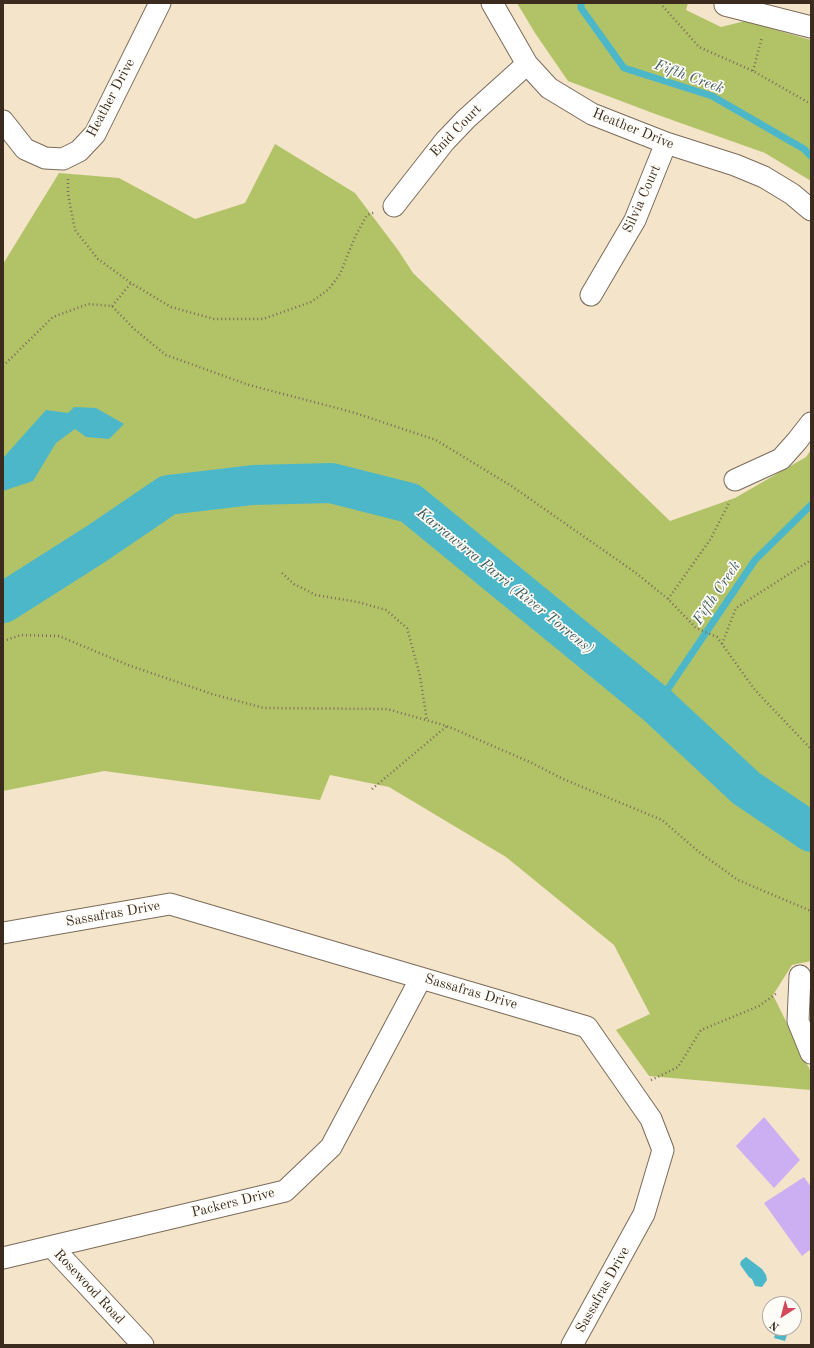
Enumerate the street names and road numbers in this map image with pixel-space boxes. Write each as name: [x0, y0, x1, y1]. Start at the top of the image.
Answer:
street label: Heather Drive: [83, 56, 139, 140]
street label: Enid Court: [427, 101, 485, 161]
street label: Heather Drive: [590, 105, 676, 153]
street label: Silvia Court: [620, 162, 664, 236]
street label: Sassafras Drive: [64, 897, 162, 931]
street label: Sassafras Drive: [423, 971, 519, 1013]
street label: Packers Drive: [190, 1185, 276, 1221]
street label: Sassafras Drive: [572, 1244, 634, 1336]
street label: Rosewood Road: [50, 1246, 128, 1328]

